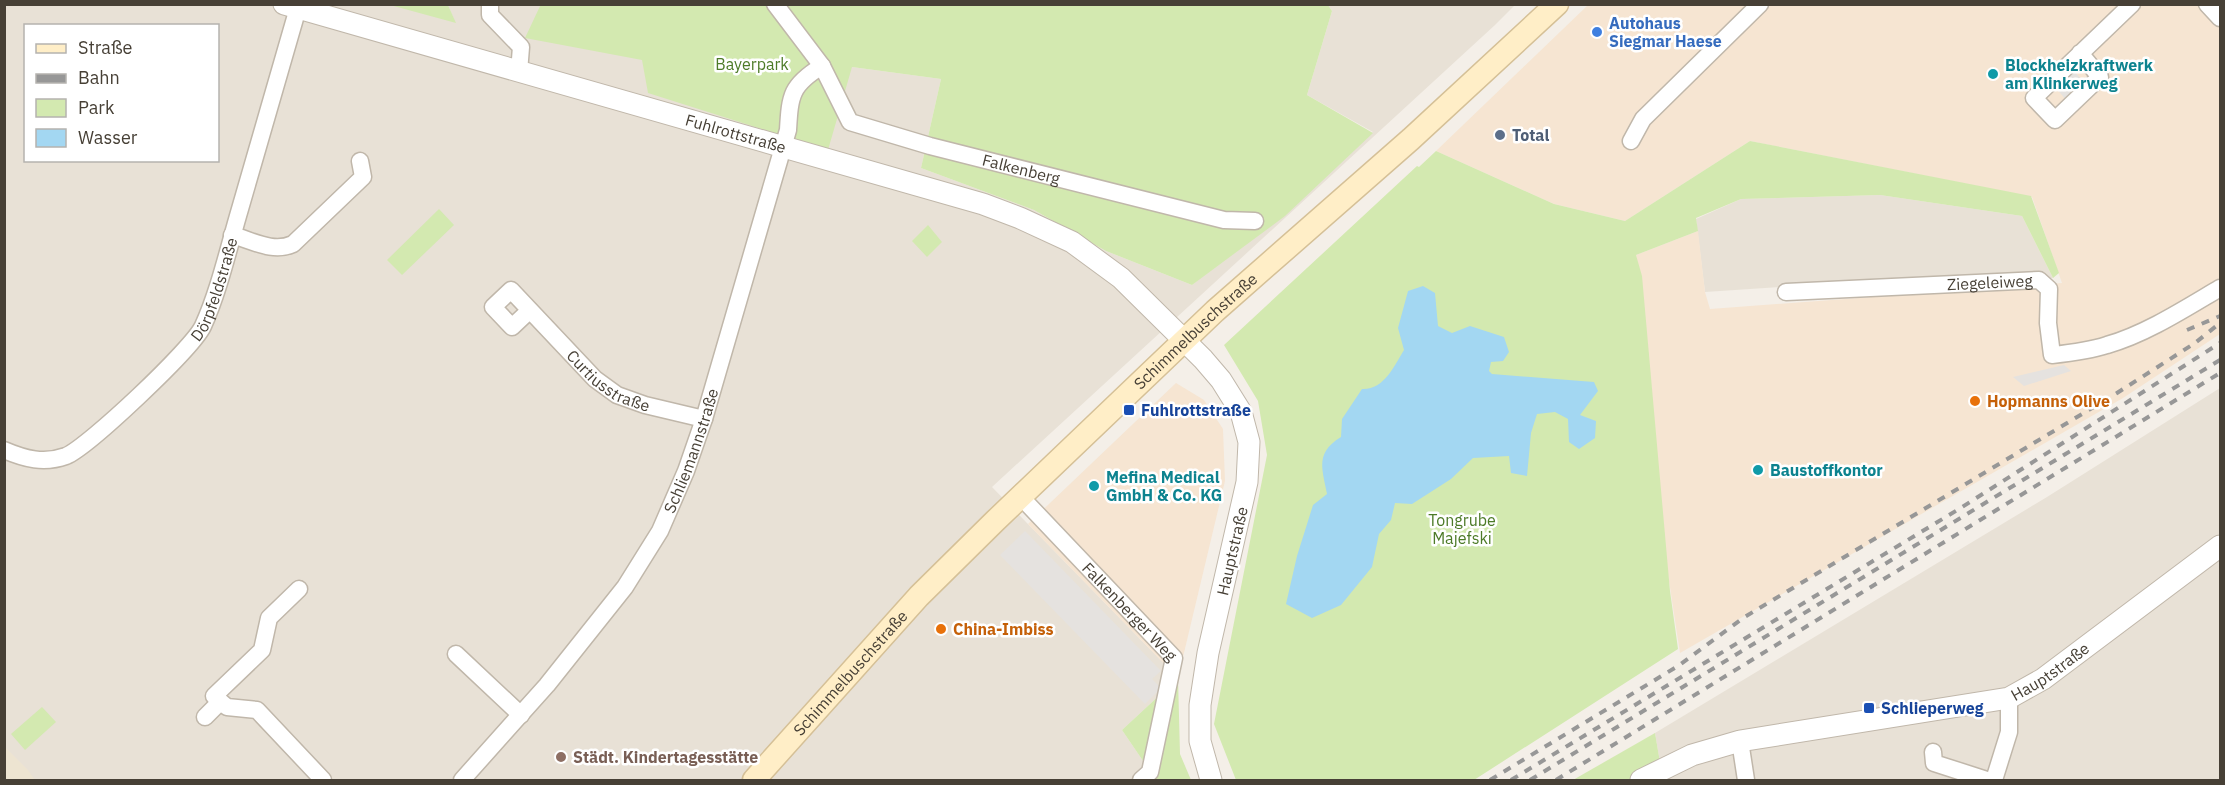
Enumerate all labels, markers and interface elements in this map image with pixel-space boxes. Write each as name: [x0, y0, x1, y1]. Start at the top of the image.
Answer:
place label: Autohaus Siegmar Haese: [1609, 13, 1722, 51]
legend: [24, 24, 219, 162]
marker: Autohaus Siegmar Haese: [1590, 25, 1604, 39]
text: Straße: [78, 36, 132, 59]
park label: Bayerpark: [715, 54, 789, 74]
place label: Blockheizkraftwerk am Klinkerweg: [2005, 55, 2154, 93]
text: Bahn: [78, 66, 120, 89]
marker: Blockheizkraftwerk am Klinkerweg: [1986, 67, 2000, 81]
text: Park: [78, 96, 115, 119]
street label: Fuhlrottstraße: [683, 109, 789, 157]
place label: Total: [1512, 125, 1549, 145]
text: Wasser: [78, 126, 138, 149]
marker: Total: [1493, 128, 1507, 142]
street label: Falkenberg: [980, 150, 1063, 188]
street label: Dörpfeldstraße: [186, 235, 242, 345]
street label: Schimmelbuschstraße: [1129, 269, 1261, 393]
street label: Ziegeleiweg: [1946, 270, 2034, 294]
street label: Curtiusstraße: [563, 346, 652, 416]
street label: Schliemannstraße: [659, 386, 722, 516]
place label: Hopmanns Olive: [1987, 391, 2110, 411]
marker: Hopmanns Olive: [1968, 394, 1982, 408]
place label: Fuhlrottstraße: [1141, 400, 1251, 420]
marker: Fuhlrottstraße: [1122, 403, 1136, 417]
place label: Baustoffkontor: [1770, 460, 1883, 480]
marker: Baustoffkontor: [1751, 463, 1765, 477]
place label: Mefina Medical GmbH & Co. KG: [1106, 467, 1222, 505]
marker: Mefina Medical GmbH & Co. KG: [1087, 479, 1101, 493]
street label: Hauptstraße: [1212, 504, 1252, 597]
park label: Tongrube Majefski: [1428, 510, 1496, 548]
street label: Falkenberger Weg: [1078, 558, 1182, 666]
street label: Schimmelbuschstraße: [789, 606, 912, 740]
place label: China-Imbiss: [953, 619, 1054, 639]
marker: China-Imbiss: [934, 622, 948, 636]
street label: Hauptstraße: [2007, 638, 2093, 705]
place label: Schlieperweg: [1881, 698, 1984, 718]
marker: Schlieperweg: [1862, 701, 1876, 715]
place label: Städt. Kindertagesstätte: [573, 747, 758, 767]
marker: Städt. Kindertagesstätte: [554, 750, 568, 764]

